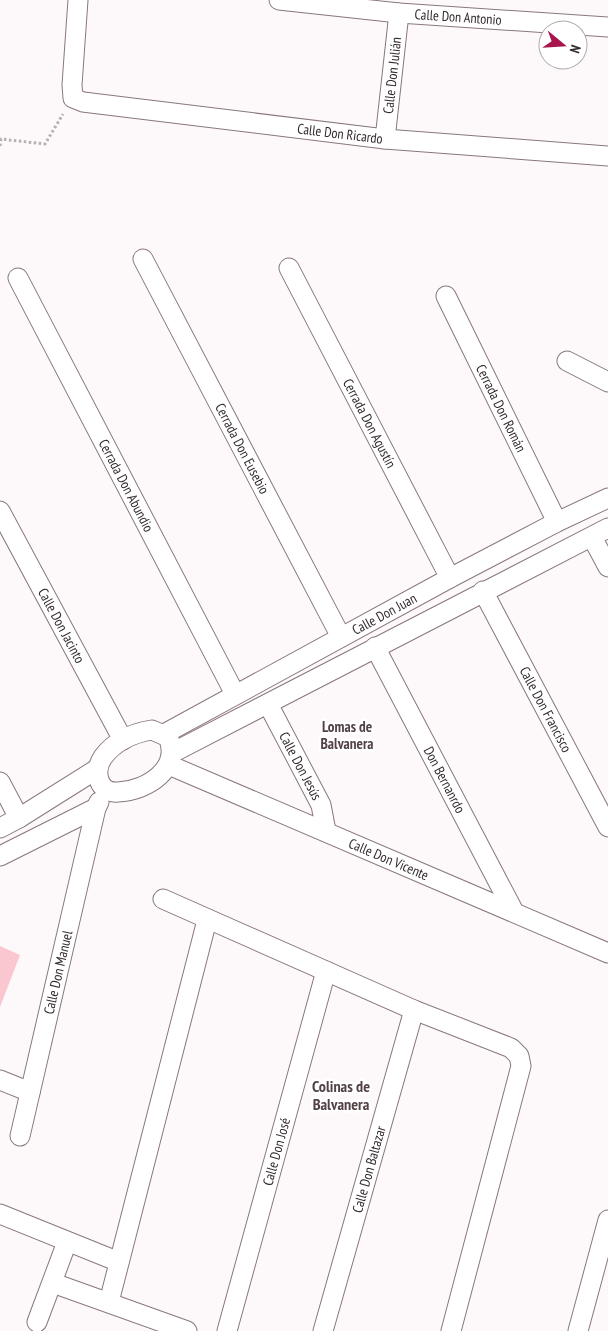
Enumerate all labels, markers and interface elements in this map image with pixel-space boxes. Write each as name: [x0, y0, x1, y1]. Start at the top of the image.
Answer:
street label: Calle Don Antonio: [414, 5, 502, 29]
north arrow: [538, 20, 588, 70]
street label: Calle Don Julián: [379, 36, 405, 115]
text: N: [566, 43, 585, 55]
street label: Calle Don Ricardo: [296, 119, 384, 148]
street label: Cerrada Don Román: [472, 361, 530, 455]
street label: Cerrada Don Agustín: [339, 376, 400, 471]
street label: Cerrada Don Eusebio: [211, 400, 273, 497]
street label: Cerrada Don Abundio: [95, 436, 158, 535]
street label: Calle Don Jacinto: [34, 585, 89, 666]
street label: Calle Don Juan: [349, 589, 420, 639]
street label: Calle Don Francisco: [516, 663, 576, 755]
district label: Lomas de Balvanera: [320, 717, 374, 753]
street label: Calle Don Jesús: [275, 729, 326, 803]
street label: Don Bernanrdo: [420, 743, 470, 816]
street label: Calle Don Vicente: [346, 834, 432, 884]
street label: Calle Don Manuel: [40, 928, 77, 1016]
district label: Colinas de Balvanera: [312, 1076, 370, 1114]
street label: Calle Don José: [258, 1115, 294, 1188]
street label: Calle Don Baltazar: [348, 1124, 390, 1215]

